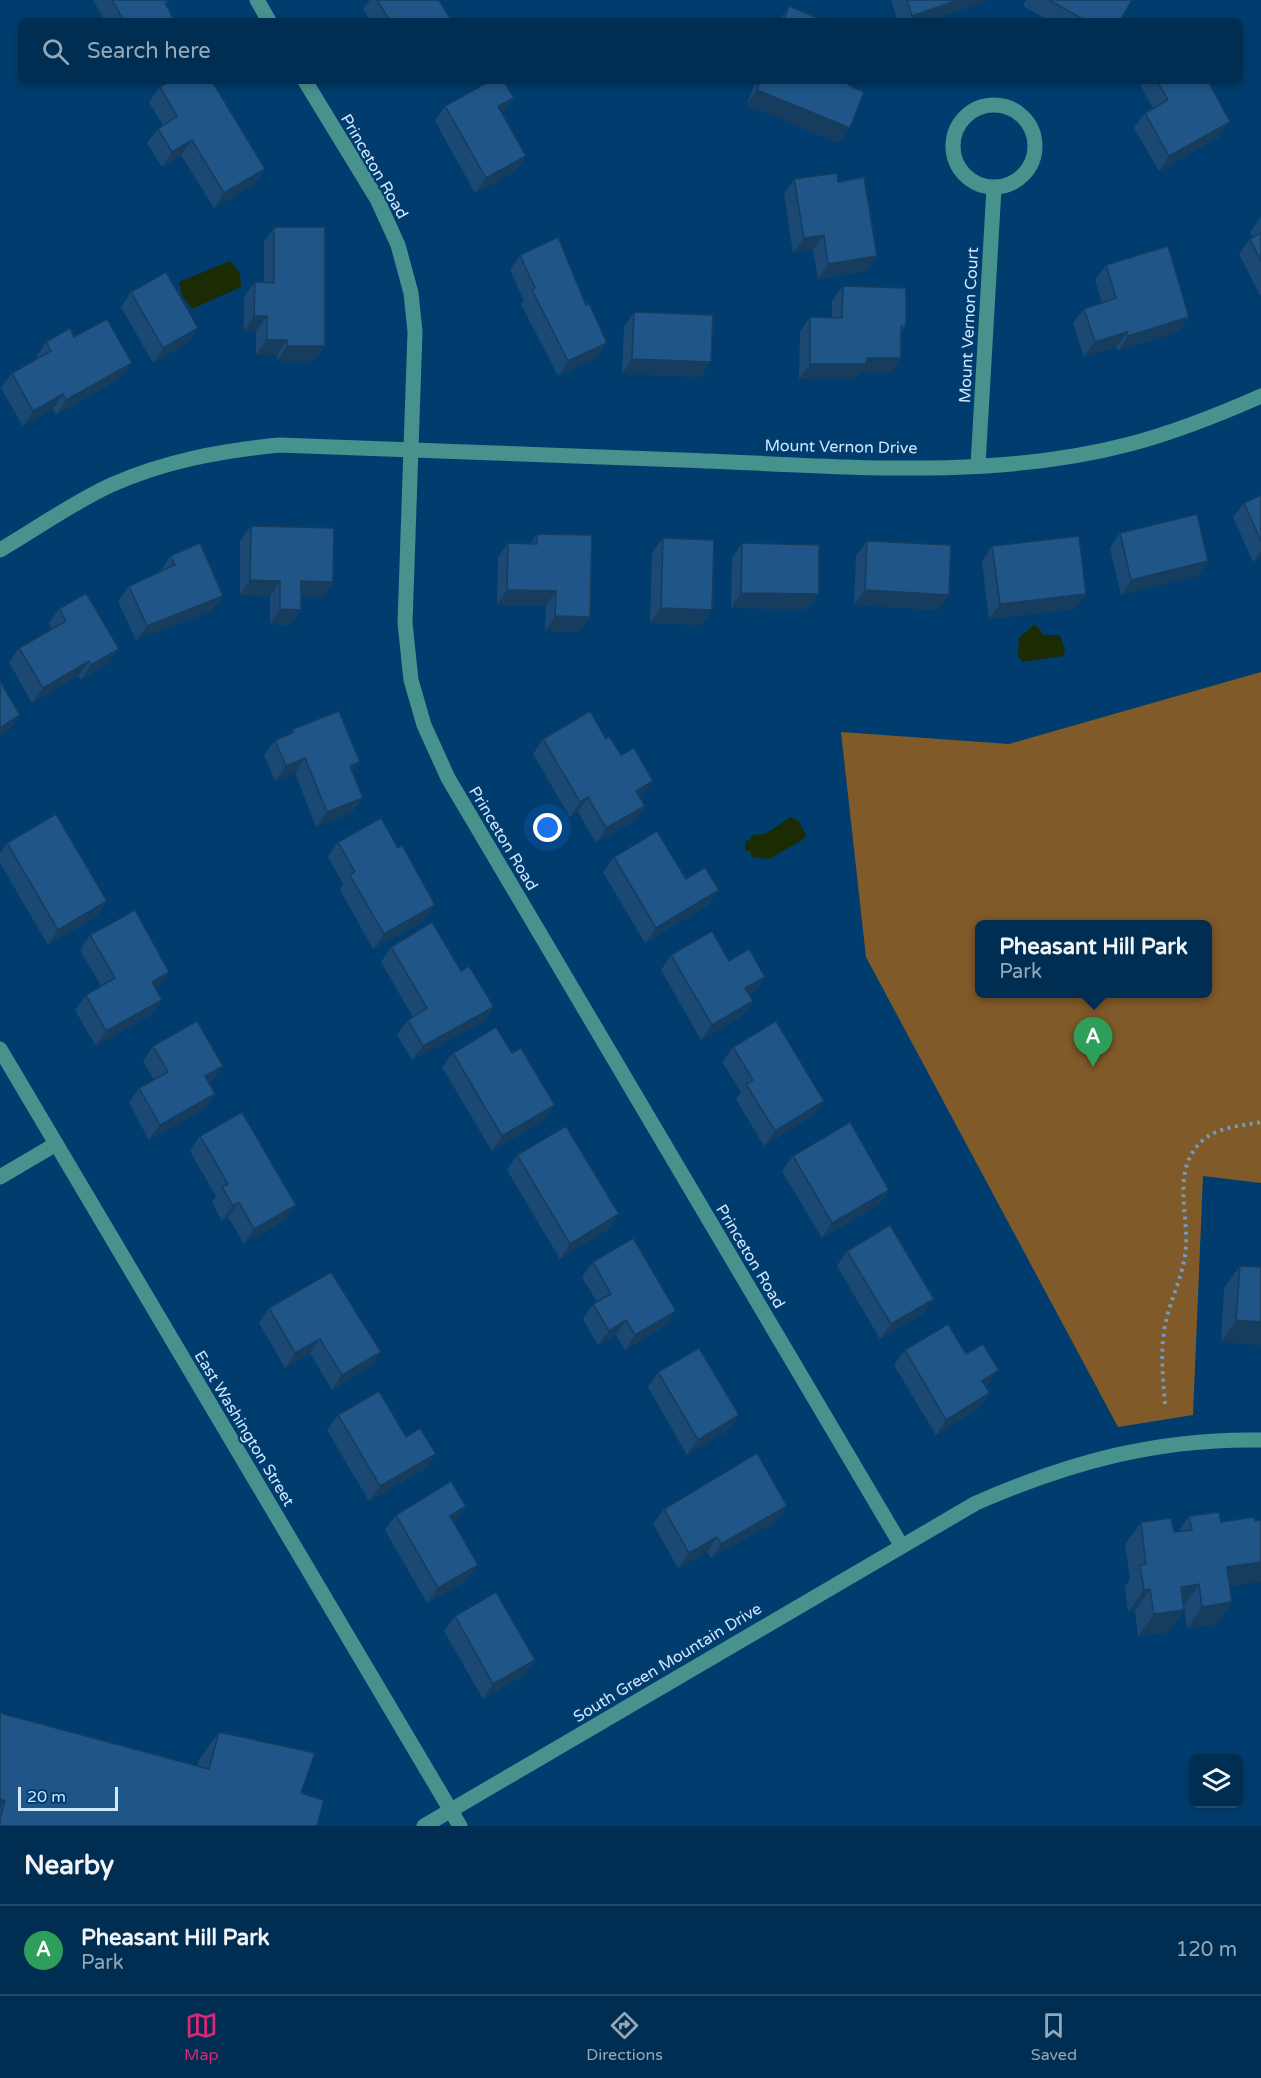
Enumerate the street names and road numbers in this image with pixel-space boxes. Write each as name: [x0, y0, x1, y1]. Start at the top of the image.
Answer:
street label: Princeton Road: [336, 110, 412, 223]
street label: Mount Vernon Court: [955, 247, 983, 403]
street label: Mount Vernon Drive: [764, 436, 918, 458]
street label: Princeton Road: [464, 783, 542, 894]
street label: Princeton Road: [711, 1201, 789, 1312]
street label: East Washington Street: [190, 1347, 299, 1510]
street label: South Green Mountain Drive: [570, 1599, 765, 1727]

